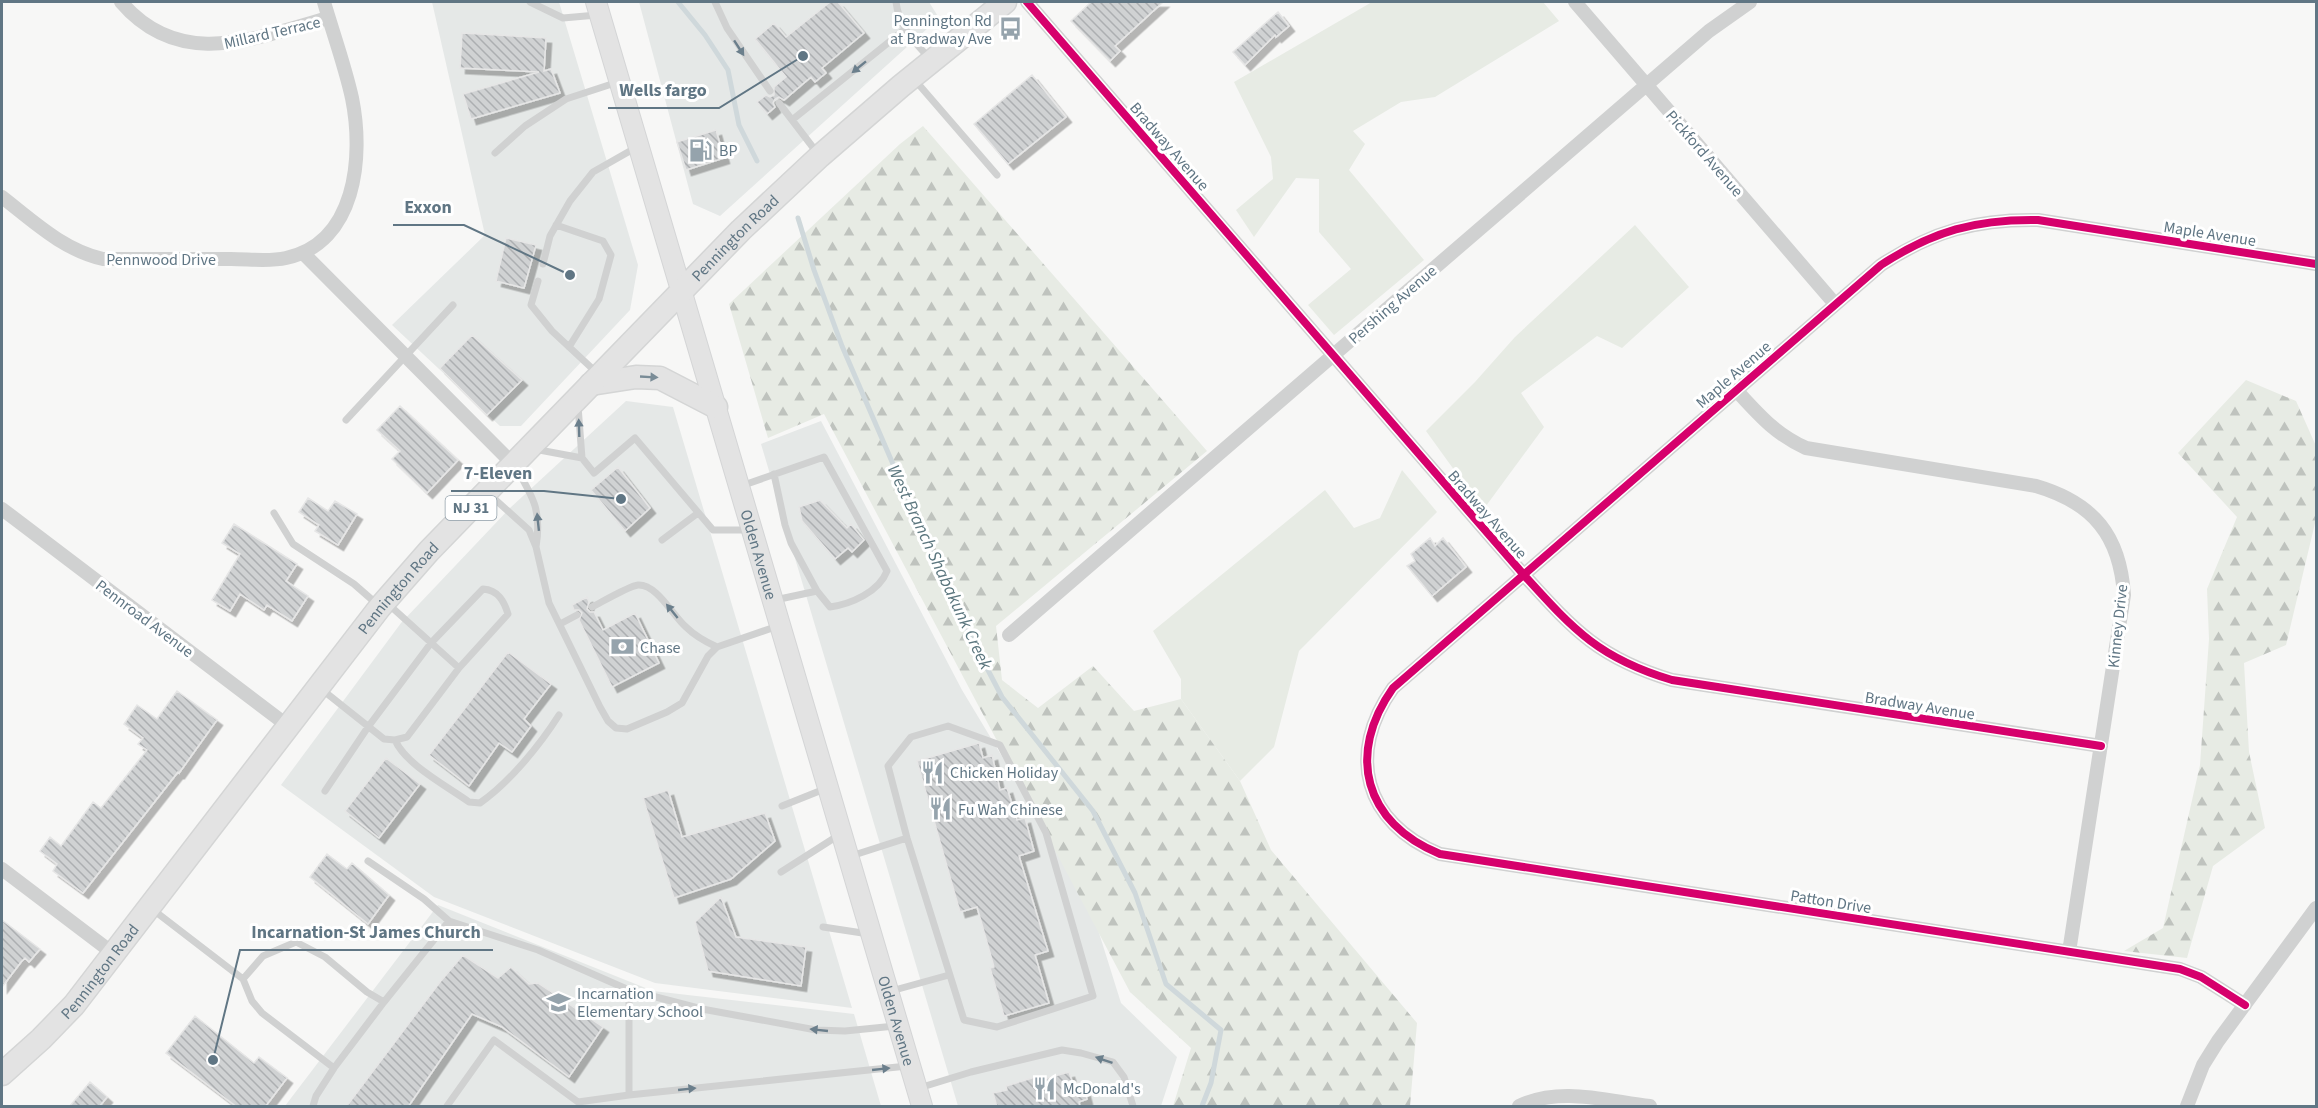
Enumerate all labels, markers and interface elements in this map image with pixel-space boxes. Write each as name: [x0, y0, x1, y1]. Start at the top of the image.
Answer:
place label: Pennington Rd at Bradway Ave: [890, 10, 992, 50]
street label: Millard Terrace: [222, 11, 323, 55]
bus stop icon: Pennington Rd at Bradway Ave: [997, 16, 1023, 42]
one-way arrow: [734, 40, 745, 56]
one-way arrow: [852, 60, 867, 73]
callout: Wells fargo: [608, 72, 719, 108]
text: Wells fargo: [619, 78, 707, 103]
street label: Bradway Avenue: [1125, 98, 1214, 196]
street label: Pickford Avenue: [1660, 106, 1748, 202]
fuel station icon: BP: [688, 137, 714, 163]
place label: BP: [719, 140, 737, 162]
callout: Exxon: [393, 189, 464, 225]
street label: Pennington Road: [687, 190, 784, 287]
text: Exxon: [404, 195, 452, 220]
street label: Maple Avenue: [2162, 216, 2258, 252]
street label: Pennwood Drive: [106, 249, 216, 271]
street label: Pershing Avenue: [1344, 260, 1442, 349]
street label: Maple Avenue: [1691, 336, 1776, 414]
one-way arrow: [640, 373, 659, 382]
one-way arrow: [574, 418, 584, 437]
callout: 7-Eleven: [451, 455, 544, 491]
text: 7-Eleven: [464, 461, 532, 486]
water label: West Branch Shabakunk Creek: [881, 461, 998, 674]
street label: Bradway Avenue: [1443, 466, 1532, 564]
road number: NJ 31: [446, 496, 496, 520]
street label: Olden Avenue: [734, 507, 782, 602]
one-way arrow: [533, 513, 543, 532]
street label: Pennington Road: [353, 537, 444, 639]
street label: Pennroad Avenue: [91, 575, 198, 663]
street label: Kinney Drive: [2103, 583, 2133, 669]
one-way arrow: [665, 603, 678, 619]
bank icon: Chase: [609, 634, 635, 660]
place label: Chase: [640, 637, 681, 659]
street label: Bradway Avenue: [1863, 686, 1976, 726]
restaurant icon: Chicken Holiday: [919, 759, 945, 785]
place label: Chicken Holiday: [950, 762, 1059, 784]
restaurant icon: Fu Wah Chinese: [927, 796, 953, 822]
place label: Fu Wah Chinese: [958, 799, 1063, 821]
street label: Patton Drive: [1789, 885, 1873, 919]
callout: Incarnation-St James Church: [240, 914, 493, 950]
street label: Pennington Road: [56, 920, 144, 1024]
text: Incarnation-St James Church: [251, 920, 481, 945]
street label: Olden Avenue: [872, 973, 920, 1069]
place label: Incarnation Elementary School: [577, 983, 703, 1023]
school or university icon: Incarnation Elementary School: [546, 989, 572, 1015]
one-way arrow: [809, 1025, 828, 1035]
one-way arrow: [1095, 1054, 1113, 1064]
one-way arrow: [872, 1064, 891, 1074]
restaurant icon: McDonald's: [1032, 1075, 1058, 1101]
place label: McDonald's: [1063, 1078, 1141, 1100]
one-way arrow: [678, 1084, 697, 1094]

